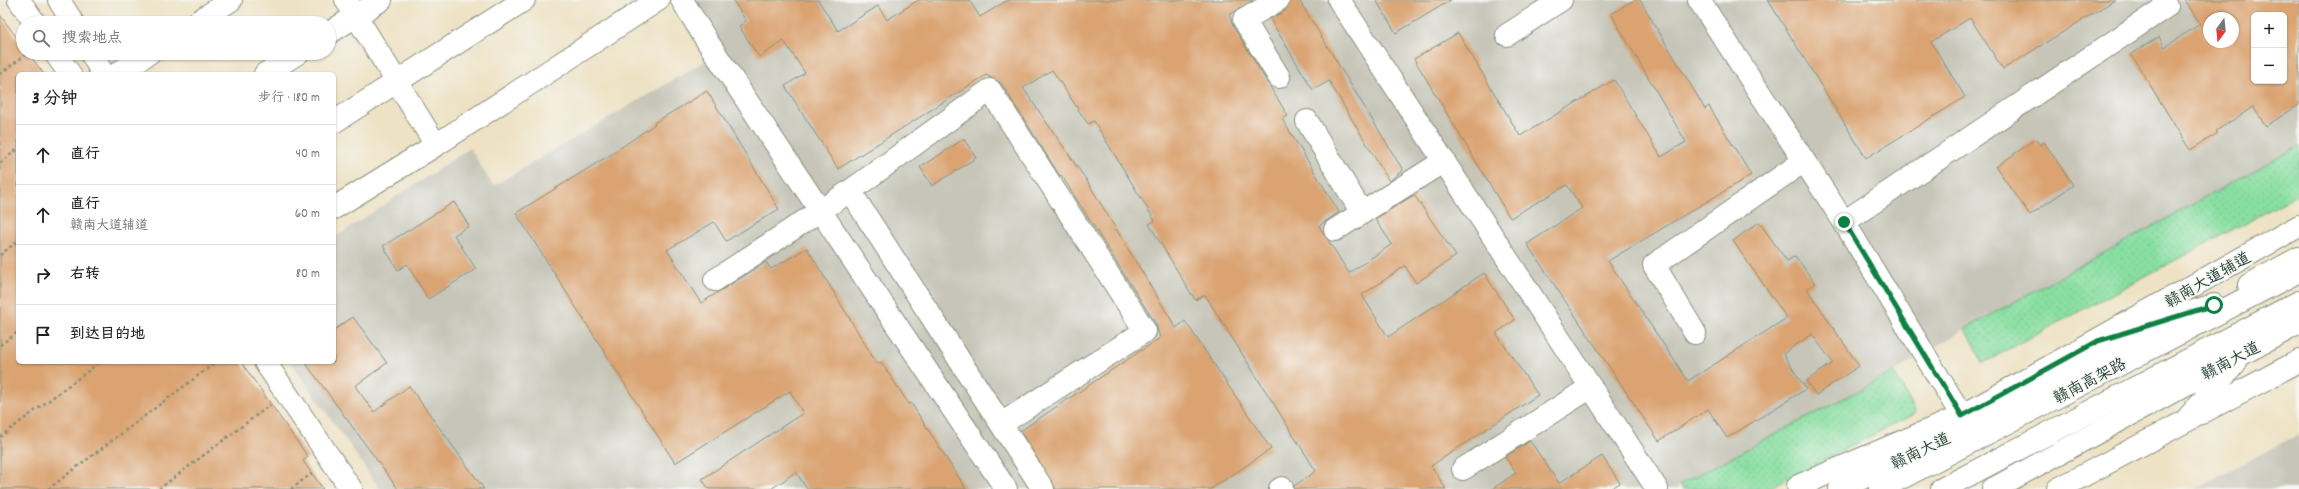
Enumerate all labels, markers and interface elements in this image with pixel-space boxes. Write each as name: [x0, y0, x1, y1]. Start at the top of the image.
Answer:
north arrow: [2203, 12, 2239, 48]
map controls: [2251, 12, 2287, 84]
button: +: [2251, 12, 2287, 48]
search box: [16, 16, 336, 60]
icon: search: [30, 27, 52, 49]
text: 搜索地点: [62, 28, 122, 50]
button: −: [2251, 48, 2287, 84]
text: 3 分钟: [32, 88, 77, 112]
text: 步行 · 180 m: [258, 89, 320, 108]
icon: ahead: [32, 144, 54, 166]
text: 直行: [70, 144, 100, 166]
text: 40 m: [296, 145, 320, 164]
text: 直行: [70, 194, 100, 216]
icon: ahead: [32, 204, 54, 226]
text: 60 m: [295, 205, 320, 224]
route end: [1835, 213, 1853, 231]
text: 赣南大道辅道: [70, 217, 148, 236]
street label: 赣南大道辅道: [2161, 247, 2256, 315]
icon: right: [32, 264, 54, 286]
text: 右转: [70, 264, 100, 286]
text: 80 m: [296, 265, 320, 284]
route start: [2205, 296, 2223, 314]
icon: arrive: [32, 324, 54, 346]
text: 到达目的地: [70, 324, 145, 346]
street label: 赣南大道: [2198, 337, 2265, 387]
street label: 赣南高架路: [2049, 353, 2131, 411]
street label: 赣南大道: [1887, 428, 1955, 477]

